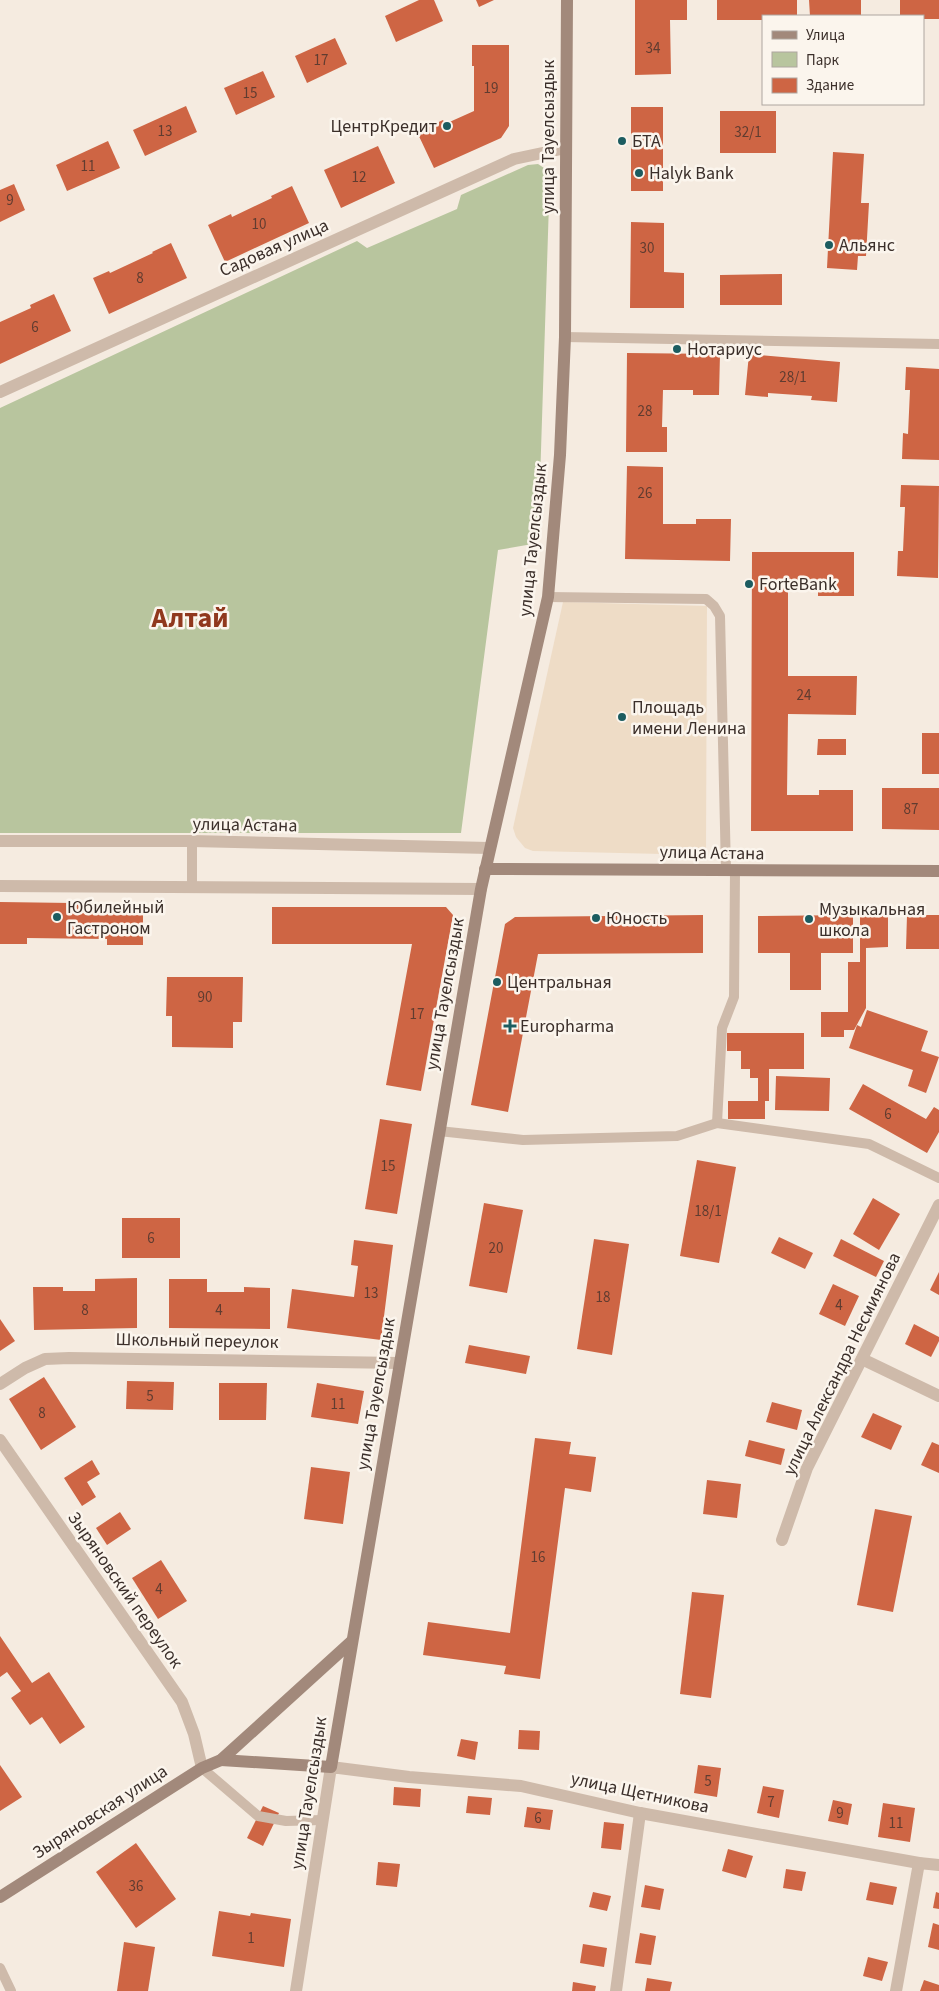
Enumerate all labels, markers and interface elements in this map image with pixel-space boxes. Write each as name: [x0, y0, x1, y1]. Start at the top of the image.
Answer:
legend: [762, 15, 924, 105]
text: Улица: [806, 25, 845, 46]
house number: 34: [646, 38, 661, 59]
house number: 17: [314, 50, 328, 71]
text: Парк: [806, 50, 840, 71]
street label: улица Тауелсыздык: [536, 60, 561, 214]
text: Здание: [806, 75, 854, 96]
house number: 19: [484, 78, 498, 99]
house number: 15: [243, 83, 257, 104]
place label: ЦентрКредит: [331, 114, 437, 139]
marker: ЦентрКредит: [441, 120, 453, 132]
house number: 13: [158, 121, 172, 142]
house number: 32/1: [734, 122, 762, 143]
place label: БТА: [632, 129, 661, 154]
marker: БТА: [616, 135, 628, 147]
house number: 11: [81, 156, 95, 177]
place label: Halyk Bank: [649, 161, 734, 186]
house number: 12: [352, 167, 366, 188]
marker: Halyk Bank: [633, 167, 645, 179]
house number: 9: [6, 190, 14, 211]
street label: Садовая улица: [215, 213, 333, 283]
house number: 10: [252, 214, 266, 235]
place label: Альянс: [839, 233, 895, 258]
house number: 30: [640, 238, 654, 259]
marker: Альянс: [823, 239, 835, 251]
house number: 8: [136, 268, 144, 289]
house number: 6: [31, 317, 39, 338]
place label: Нотариус: [687, 337, 762, 362]
marker: Нотариус: [671, 343, 683, 355]
house number: 28/1: [779, 367, 807, 388]
house number: 28: [638, 401, 652, 422]
street label: улица Тауелсыздык: [513, 462, 553, 618]
house number: 26: [638, 483, 652, 504]
place label: ForteBank: [759, 572, 837, 597]
marker: ForteBank: [743, 578, 755, 590]
district label: Алтай: [151, 598, 228, 638]
house number: 24: [797, 685, 812, 706]
place label: Площадь имени Ленина: [632, 695, 746, 741]
marker: Площадь имени Ленина: [616, 711, 628, 723]
house number: 87: [904, 799, 918, 820]
street label: улица Астана: [192, 812, 298, 838]
street label: улица Астана: [659, 840, 765, 866]
place label: Юбилейный Гастроном: [67, 895, 164, 941]
place label: Музыкальная школа: [819, 897, 925, 943]
place label: Юность: [606, 906, 668, 931]
marker: Юбилейный Гастроном: [51, 911, 63, 923]
marker: Юность: [590, 912, 602, 924]
marker: Музыкальная школа: [803, 913, 815, 925]
street label: улица Тауелсыздык: [419, 916, 471, 1072]
place label: Центральная: [507, 970, 612, 995]
marker: Центральная: [491, 976, 503, 988]
house number: 90: [198, 987, 212, 1008]
house number: 17: [410, 1004, 424, 1025]
place label: Europharma: [520, 1014, 614, 1039]
marker: Europharma: [504, 1020, 516, 1032]
house number: 6: [884, 1104, 892, 1125]
house number: 15: [381, 1156, 395, 1177]
house number: 18/1: [694, 1201, 722, 1222]
house number: 6: [147, 1228, 155, 1249]
house number: 20: [489, 1238, 503, 1259]
street label: улица Александра Несмиянова: [777, 1248, 907, 1480]
house number: 13: [364, 1283, 378, 1304]
house number: 18: [596, 1287, 610, 1308]
house number: 4: [835, 1295, 843, 1316]
house number: 8: [81, 1300, 89, 1321]
house number: 4: [215, 1300, 223, 1321]
street label: улица Тауелсыздык: [350, 1316, 402, 1472]
street label: Школьный переулок: [115, 1327, 279, 1355]
house number: 5: [146, 1386, 154, 1407]
house number: 11: [331, 1394, 345, 1415]
house number: 8: [38, 1403, 46, 1424]
street label: Зыряновский переулок: [62, 1507, 189, 1673]
house number: 16: [531, 1547, 545, 1568]
house number: 4: [155, 1579, 163, 1600]
street label: улица Тауелсыздык: [285, 1715, 333, 1871]
street label: Зыряновская улица: [28, 1759, 172, 1865]
street label: улица Щетникова: [569, 1766, 711, 1820]
house number: 5: [704, 1771, 712, 1792]
house number: 7: [767, 1792, 775, 1813]
house number: 9: [836, 1803, 844, 1824]
house number: 6: [534, 1808, 542, 1829]
house number: 11: [889, 1813, 903, 1834]
house number: 36: [129, 1876, 143, 1897]
house number: 1: [247, 1928, 255, 1949]

